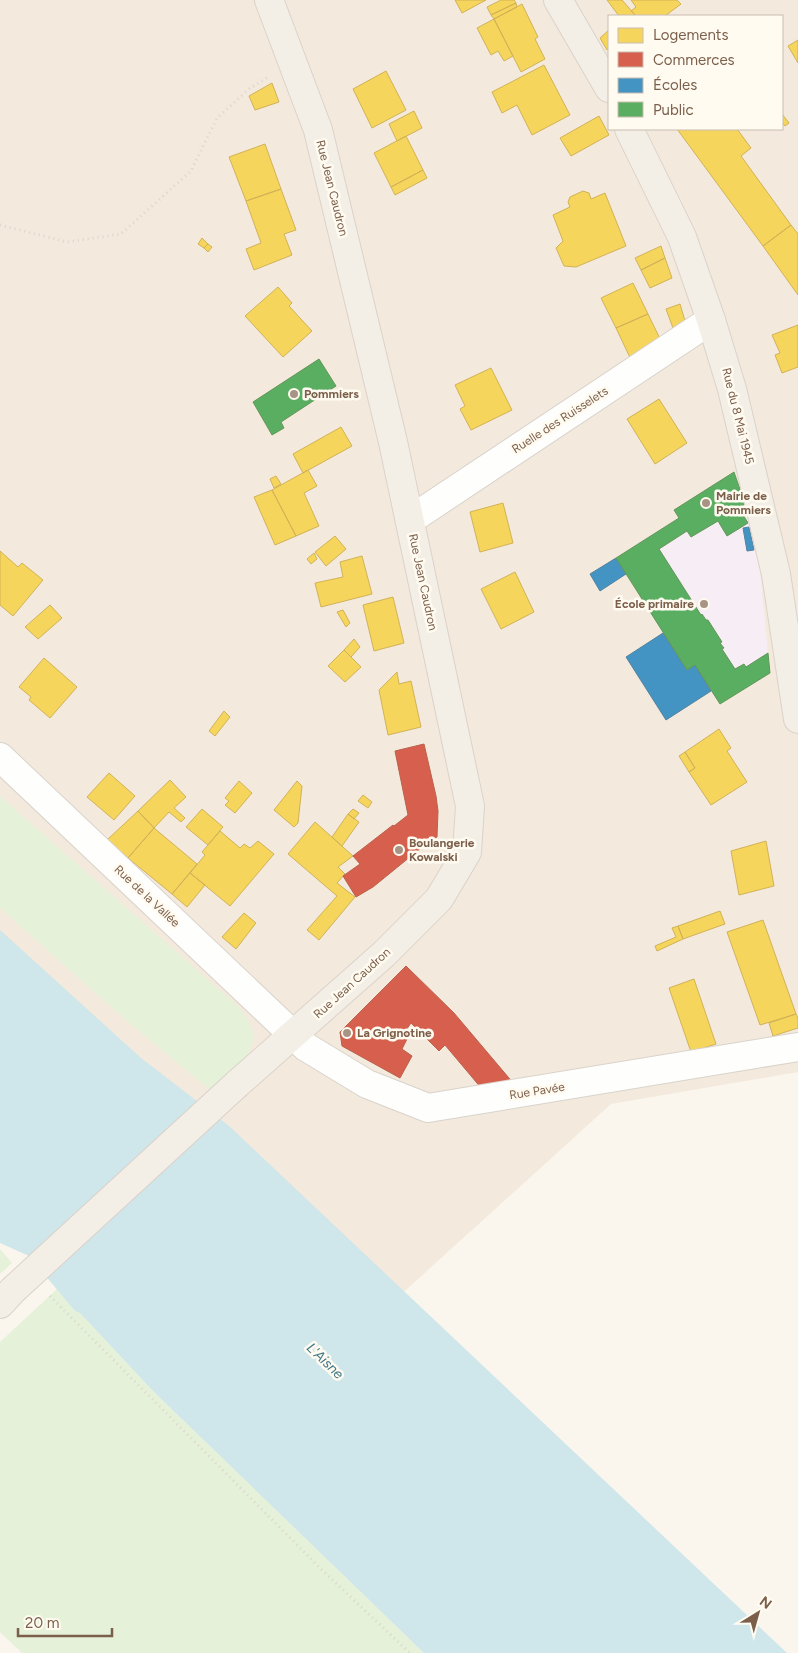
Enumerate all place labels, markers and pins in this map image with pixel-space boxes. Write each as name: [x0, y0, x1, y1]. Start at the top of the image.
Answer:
place label: Pommiers: [304, 387, 359, 401]
marker: Pommiers: [288, 388, 300, 400]
place label: Mairie de Pommiers: [716, 489, 771, 517]
marker: Mairie de Pommiers: [700, 497, 712, 509]
place label: École primaire: [615, 597, 694, 611]
marker: École primaire: [698, 598, 710, 610]
place label: Boulangerie Kowalski: [409, 836, 475, 864]
marker: Boulangerie Kowalski: [393, 844, 405, 856]
place label: La Grignotine: [357, 1026, 432, 1040]
marker: La Grignotine: [341, 1027, 353, 1039]

